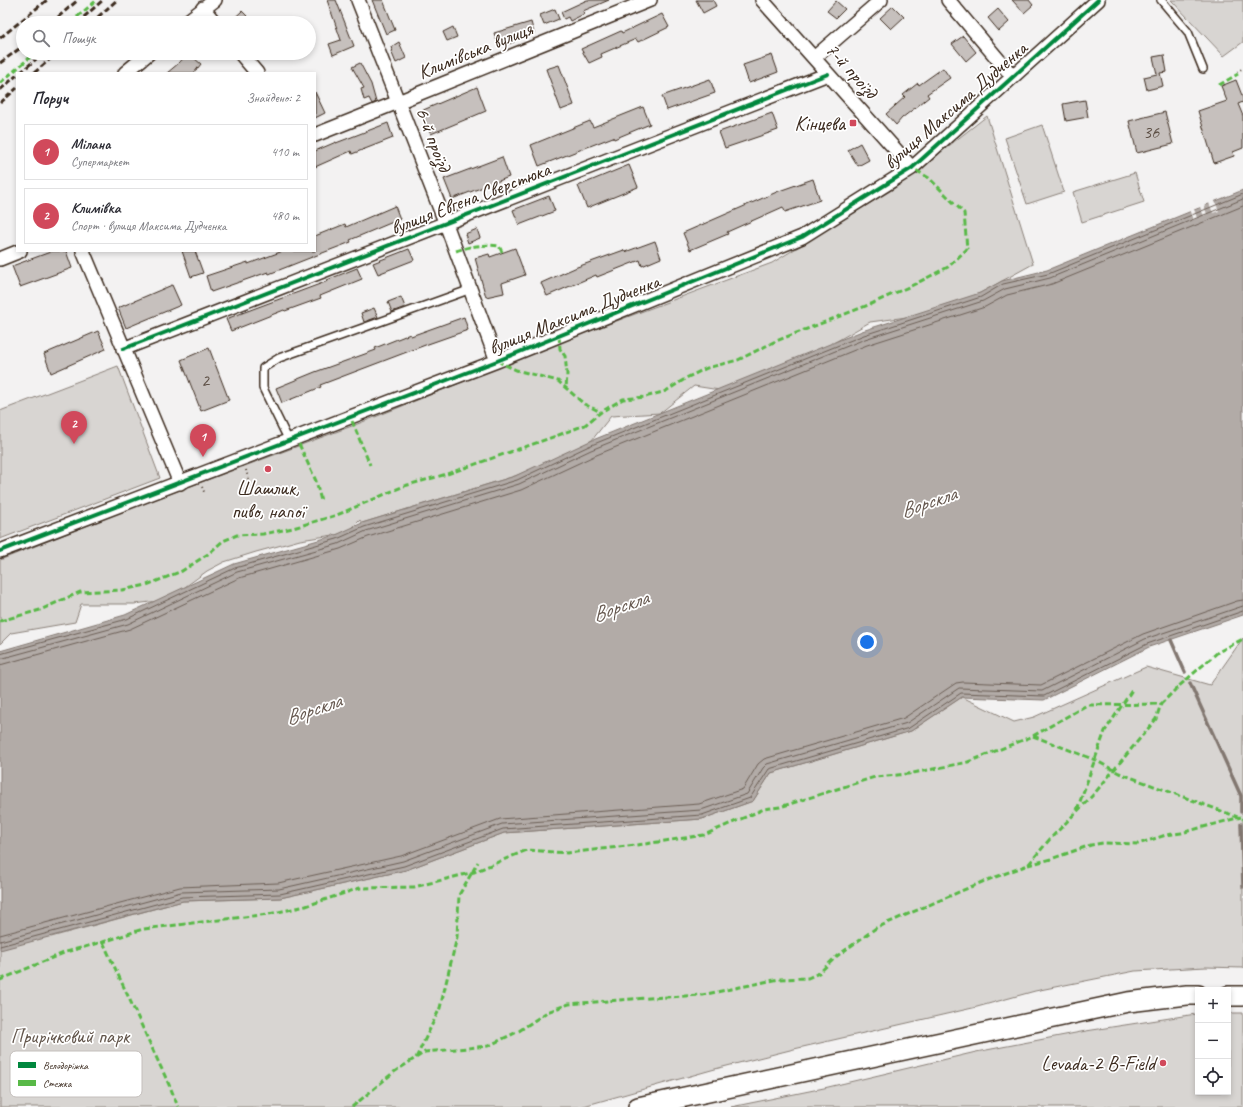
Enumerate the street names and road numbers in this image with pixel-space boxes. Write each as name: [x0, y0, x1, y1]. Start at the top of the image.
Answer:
street label: Климівська вулиця: [414, 16, 537, 85]
street label: вулиця Максима Дудченка: [878, 35, 1034, 175]
street label: 7-й проїзд: [819, 37, 884, 105]
street label: 6-й проїзд: [409, 104, 458, 177]
street label: вулиця Євгена Сверстюка: [387, 156, 555, 240]
street label: вулиця Максима Дудченка: [485, 268, 665, 360]

